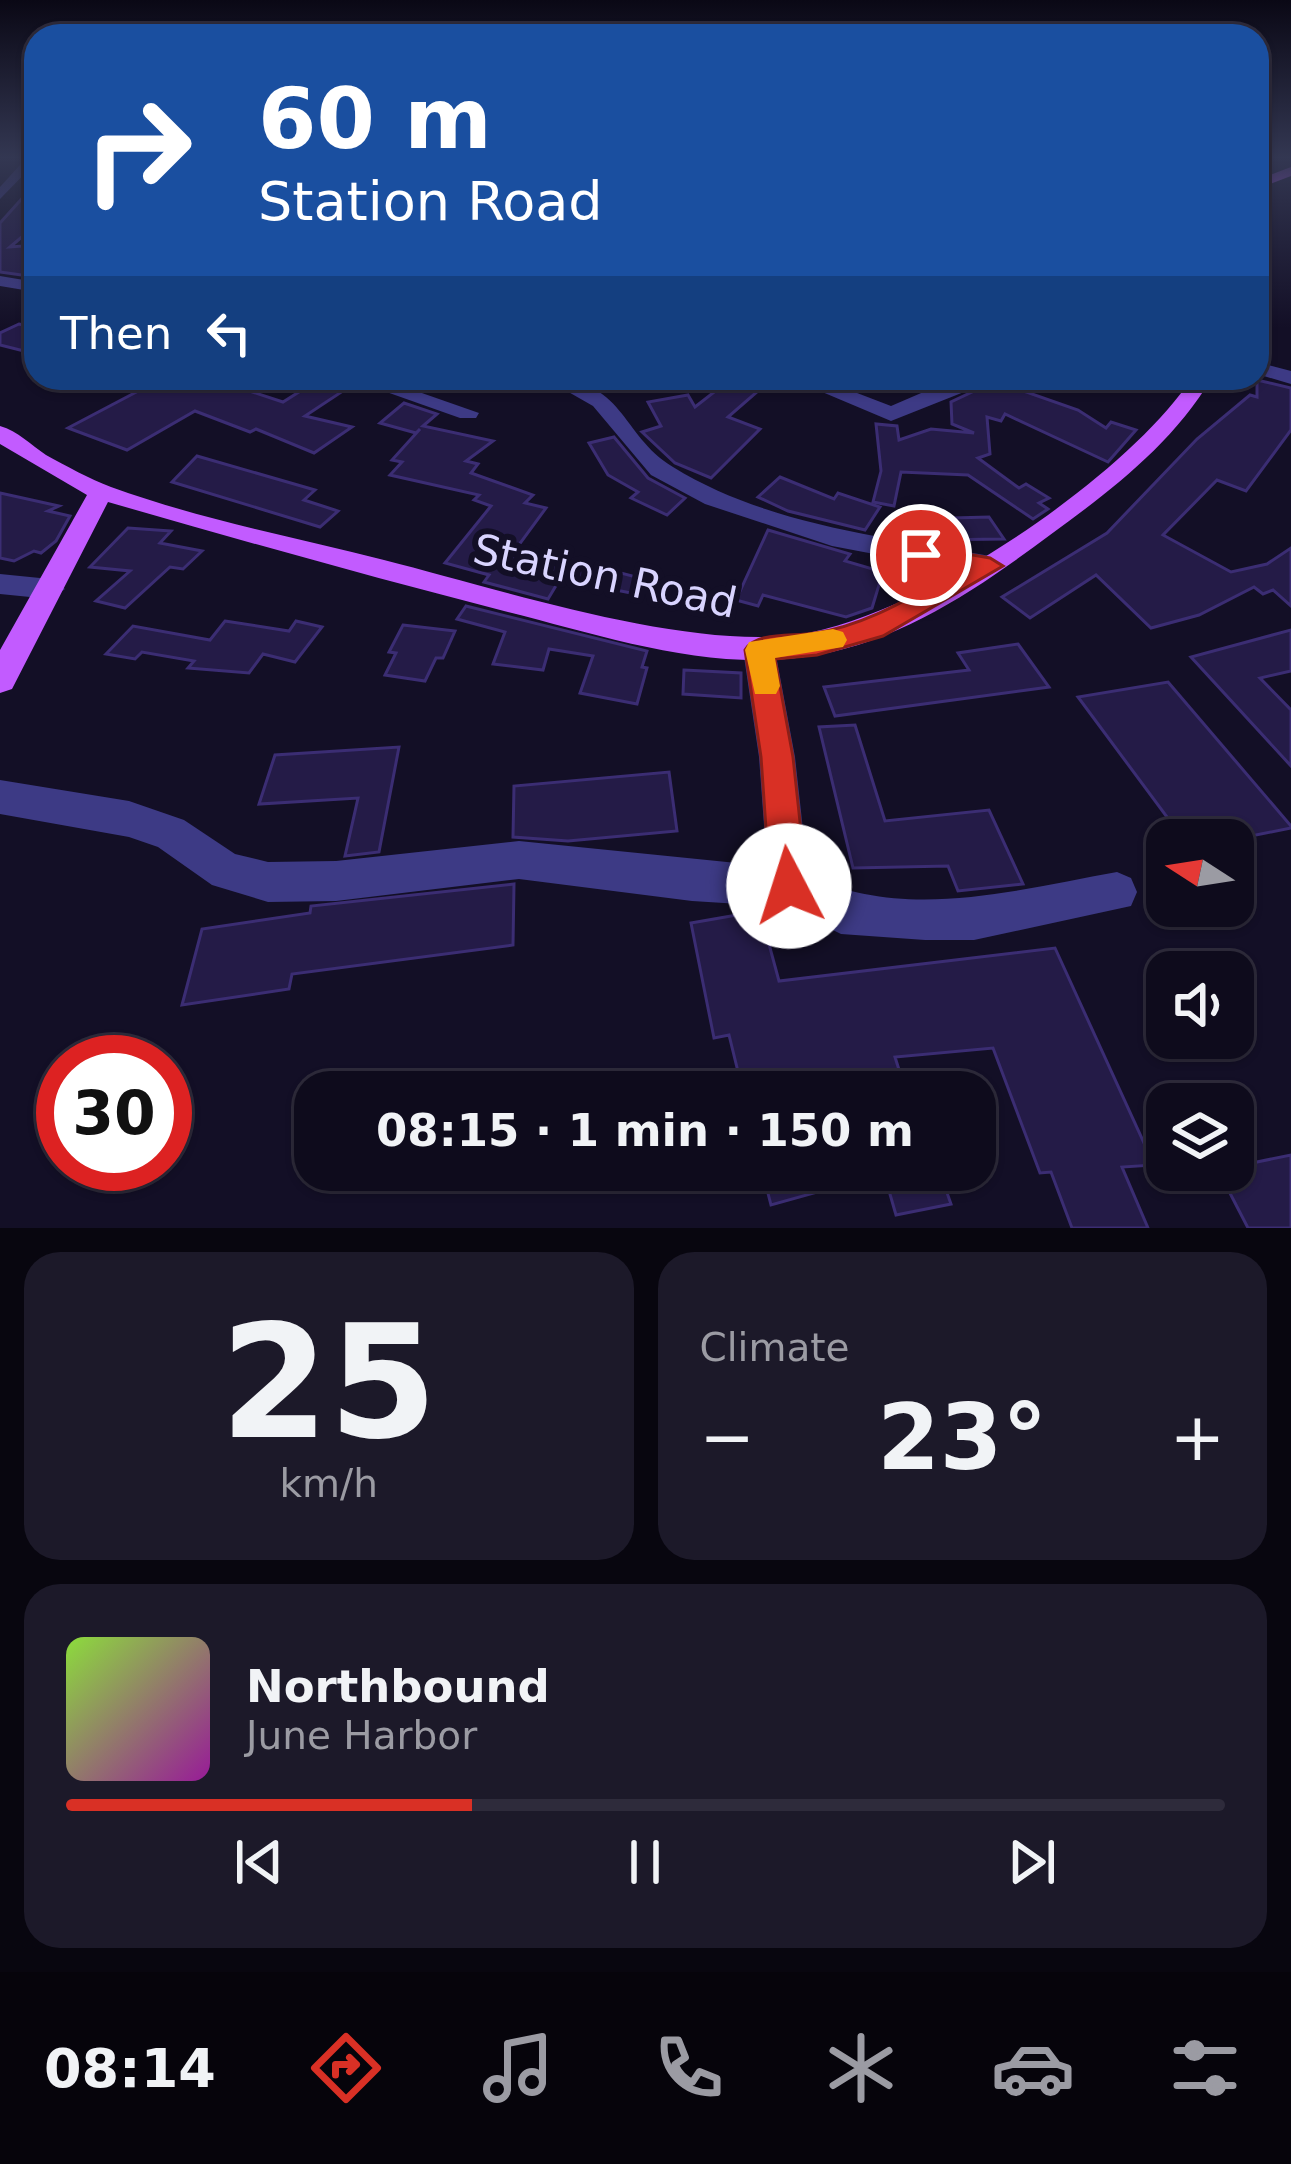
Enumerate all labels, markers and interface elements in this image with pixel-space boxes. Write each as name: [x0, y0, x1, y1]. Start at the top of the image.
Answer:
text: 60 m: [258, 70, 492, 168]
icon: right: [60, 72, 216, 228]
text: Station Road: [258, 170, 603, 233]
icon: left: [196, 300, 262, 366]
text: Then: [60, 307, 172, 360]
pin: [870, 504, 972, 606]
icon: arrive: [888, 522, 954, 588]
street label: Station Road: [469, 524, 741, 628]
north arrow: [1146, 819, 1254, 927]
map controls: [1146, 819, 1254, 1191]
position arrow: [726, 823, 852, 949]
button: sound: [1146, 951, 1254, 1059]
speed limit sign: 30: [36, 1035, 192, 1191]
button: layers: [1146, 1083, 1254, 1191]
text: 08:15 · 1 min · 150 m: [376, 1104, 914, 1157]
text: 25: [220, 1292, 437, 1474]
text: Climate: [700, 1325, 850, 1370]
text: 23°: [877, 1385, 1047, 1490]
text: −: [700, 1399, 755, 1476]
text: +: [1170, 1399, 1225, 1476]
text: km/h: [280, 1461, 378, 1506]
text: Northbound: [246, 1660, 550, 1713]
text: June Harbor: [246, 1713, 477, 1758]
icon: previous: [226, 1829, 292, 1895]
icon: pause: [612, 1829, 678, 1895]
icon: next: [999, 1829, 1065, 1895]
icon: directions: [304, 2026, 388, 2110]
icon: music: [476, 2026, 560, 2110]
icon: phone: [647, 2026, 731, 2110]
icon: climate: [819, 2026, 903, 2110]
icon: car: [991, 2026, 1075, 2110]
icon: filters: [1163, 2026, 1247, 2110]
text: 08:14: [44, 2037, 216, 2100]

